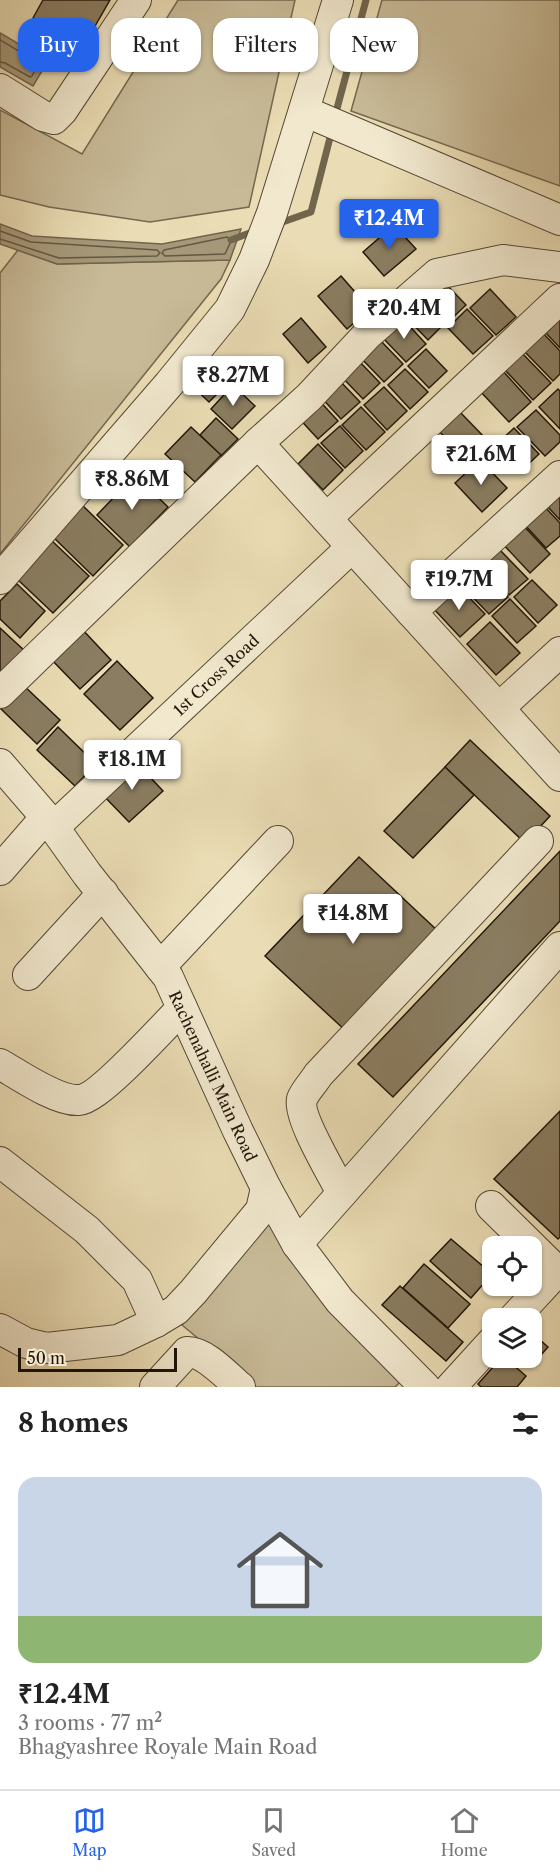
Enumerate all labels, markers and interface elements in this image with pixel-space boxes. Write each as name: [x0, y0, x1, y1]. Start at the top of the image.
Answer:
chip: Buy: [18, 18, 99, 72]
chip: Rent: [111, 18, 201, 72]
chip: Filters: [213, 18, 318, 72]
chip: New: [330, 18, 418, 72]
pin: ₹12.4M: [340, 199, 438, 250]
text: ₹12.4M: [354, 206, 424, 230]
pin: ₹20.4M: [355, 289, 453, 340]
text: ₹20.4M: [367, 296, 441, 320]
pin: ₹8.27M: [184, 356, 282, 407]
text: ₹8.27M: [197, 363, 269, 387]
pin: ₹21.6M: [432, 435, 530, 486]
text: ₹21.6M: [446, 442, 516, 466]
pin: ₹8.86M: [83, 460, 181, 511]
text: ₹8.86M: [95, 467, 169, 491]
pin: ₹19.7M: [410, 560, 508, 611]
text: ₹19.7M: [425, 567, 493, 591]
street label: 1st Cross Road: [169, 630, 263, 720]
pin: ₹18.1M: [83, 740, 181, 791]
text: ₹18.1M: [98, 747, 166, 771]
pin: ₹14.8M: [304, 894, 402, 945]
text: ₹14.8M: [317, 901, 389, 925]
street label: Rachenahalli Main Road: [165, 987, 262, 1165]
map controls: [482, 1236, 542, 1368]
button: locate: [482, 1236, 542, 1296]
button: layers: [482, 1308, 542, 1368]
scale bar: [18, 1345, 177, 1372]
text: 50 m: [27, 1348, 65, 1368]
text: 8 homes: [18, 1407, 128, 1439]
icon: filters: [509, 1407, 542, 1440]
icon: home: [226, 1516, 334, 1624]
text: ₹12.4M: [18, 1678, 110, 1710]
text: 3 rooms · 77 m²: [18, 1711, 162, 1735]
text: Bhagyashree Royale Main Road: [18, 1735, 318, 1759]
tab: Map: [72, 1804, 107, 1860]
tab: Saved: [251, 1804, 296, 1860]
tab: Home: [441, 1804, 488, 1860]

